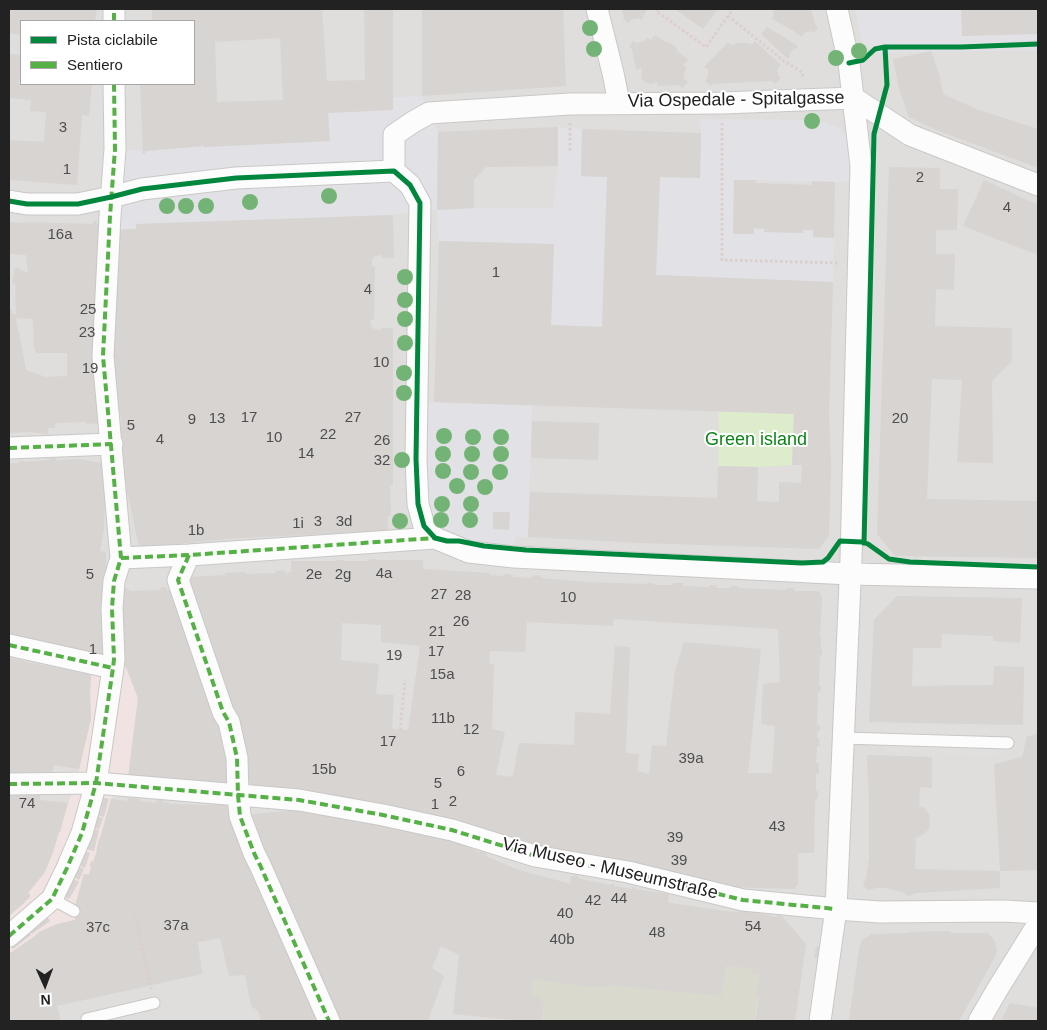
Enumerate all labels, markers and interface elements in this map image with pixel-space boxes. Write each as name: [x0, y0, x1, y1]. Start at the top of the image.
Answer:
legend: [20, 20, 195, 85]
text: Pista ciclabile: [67, 31, 158, 48]
text: Sentiero: [67, 56, 123, 73]
street label: Via Ospedale - Spitalgasse: [627, 87, 845, 113]
house number: 3: [59, 119, 67, 137]
house number: 1: [63, 161, 71, 179]
house number: 2: [916, 169, 924, 187]
house number: 4: [1003, 199, 1011, 217]
house number: 16a: [47, 226, 73, 244]
house number: 1: [492, 264, 500, 282]
house number: 4: [364, 281, 372, 299]
house number: 25: [80, 301, 96, 319]
house number: 23: [79, 324, 95, 342]
house number: 10: [373, 354, 389, 372]
house number: 19: [82, 360, 98, 378]
house number: 17: [241, 409, 257, 427]
house number: 27: [345, 409, 361, 427]
house number: 13: [209, 410, 225, 428]
house number: 20: [892, 410, 908, 428]
house number: 9: [188, 411, 196, 429]
house number: 5: [127, 417, 135, 435]
house number: 22: [320, 426, 336, 444]
house number: 10: [266, 429, 282, 447]
park label: Green island: [705, 429, 807, 451]
house number: 4: [156, 431, 164, 449]
house number: 26: [374, 432, 390, 450]
house number: 14: [298, 445, 314, 463]
house number: 32: [374, 452, 390, 470]
house number: 3: [314, 513, 322, 531]
house number: 3d: [336, 513, 352, 531]
house number: 1i: [292, 515, 304, 533]
house number: 1b: [188, 522, 204, 540]
house number: 4a: [376, 565, 392, 583]
house number: 5: [86, 566, 94, 584]
house number: 2e: [306, 566, 322, 584]
house number: 2g: [335, 566, 351, 584]
house number: 27: [431, 586, 447, 604]
house number: 28: [455, 587, 471, 605]
house number: 10: [560, 589, 576, 607]
house number: 26: [453, 613, 469, 631]
house number: 21: [429, 623, 445, 641]
house number: 1: [89, 641, 97, 659]
house number: 17: [428, 643, 444, 661]
house number: 19: [386, 647, 402, 665]
house number: 15a: [429, 666, 455, 684]
house number: 11b: [431, 710, 455, 728]
house number: 12: [463, 721, 479, 739]
house number: 17: [380, 733, 396, 751]
house number: 39a: [678, 750, 704, 768]
house number: 15b: [311, 761, 337, 779]
house number: 6: [457, 763, 465, 781]
house number: 5: [434, 775, 442, 793]
house number: 2: [449, 793, 457, 811]
house number: 74: [19, 795, 35, 813]
house number: 1: [431, 796, 439, 814]
house number: 43: [769, 818, 785, 836]
house number: 39: [667, 829, 683, 847]
street label: Via Museo - Museumstraße: [500, 834, 720, 904]
house number: 39: [671, 852, 687, 870]
house number: 44: [611, 890, 627, 908]
house number: 42: [585, 892, 601, 910]
house number: 40: [557, 905, 573, 923]
house number: 37a: [163, 917, 189, 935]
house number: 54: [745, 918, 761, 936]
house number: 37c: [86, 919, 110, 937]
house number: 48: [649, 924, 665, 942]
house number: 40b: [549, 931, 575, 949]
north arrow: [20, 960, 70, 1010]
text: N: [40, 992, 51, 1008]

